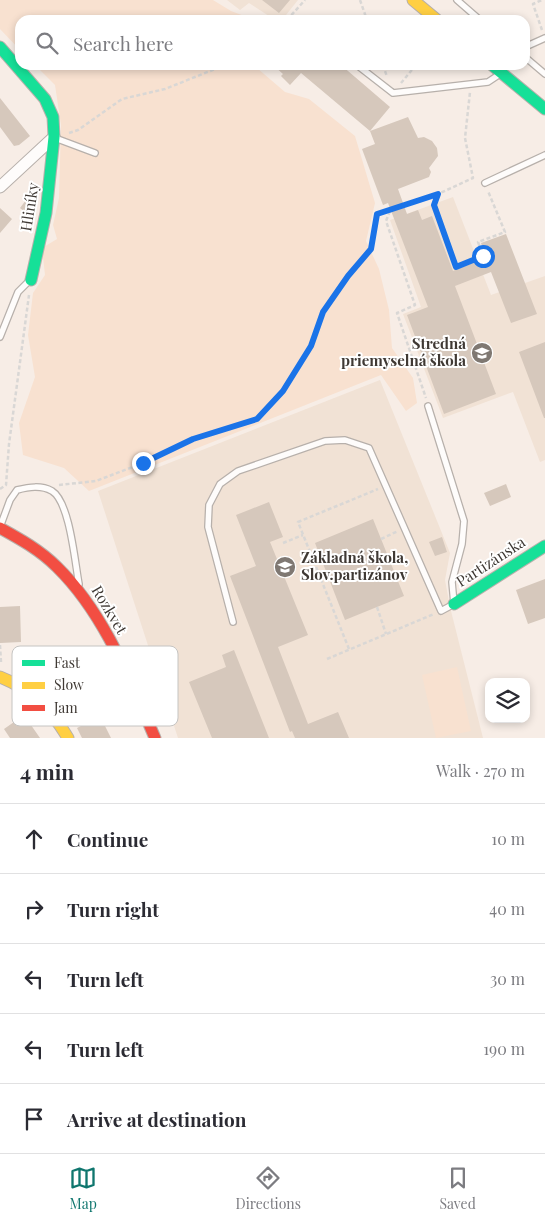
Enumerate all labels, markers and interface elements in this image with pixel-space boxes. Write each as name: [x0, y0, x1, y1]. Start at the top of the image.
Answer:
search box: [15, 15, 530, 70]
icon: search: [33, 29, 61, 57]
text: Search here: [73, 30, 173, 56]
street label: Hliníky: [15, 181, 43, 233]
route start: [472, 245, 495, 268]
place label: Stredná priemyselná škola: [341, 333, 466, 370]
school or university icon: Stredná priemyselná škola: [470, 341, 494, 365]
route end: [132, 452, 155, 475]
street label: Partizánska: [452, 531, 529, 591]
place label: Základná škola, Slov.partizánov: [301, 547, 408, 584]
school or university icon: Základná škola, Slov.partizánov: [273, 555, 297, 579]
street label: Rozkvet: [88, 581, 133, 638]
legend: [12, 646, 178, 726]
text: Fast: [54, 653, 81, 672]
text: Slow: [54, 675, 84, 694]
map controls: [485, 678, 530, 723]
button: layers: [485, 678, 530, 723]
text: Jam: [53, 698, 78, 717]
text: 4 min: [20, 757, 74, 785]
text: Walk · 270 m: [436, 760, 525, 781]
icon: ahead: [20, 825, 48, 853]
text: Continue: [67, 826, 148, 852]
text: 10 m: [491, 828, 525, 849]
icon: right: [20, 895, 48, 923]
text: Turn right: [67, 896, 159, 922]
text: 40 m: [489, 898, 525, 919]
icon: left: [20, 965, 48, 993]
text: Turn left: [67, 966, 144, 992]
text: 30 m: [490, 968, 525, 989]
icon: left: [20, 1035, 48, 1063]
text: Turn left: [67, 1036, 144, 1062]
text: 190 m: [483, 1038, 525, 1059]
icon: arrive: [20, 1105, 48, 1133]
text: Arrive at destination: [67, 1106, 247, 1132]
tab: Map: [69, 1164, 97, 1213]
tab: Directions: [236, 1164, 301, 1213]
tab: Saved: [439, 1164, 476, 1213]

